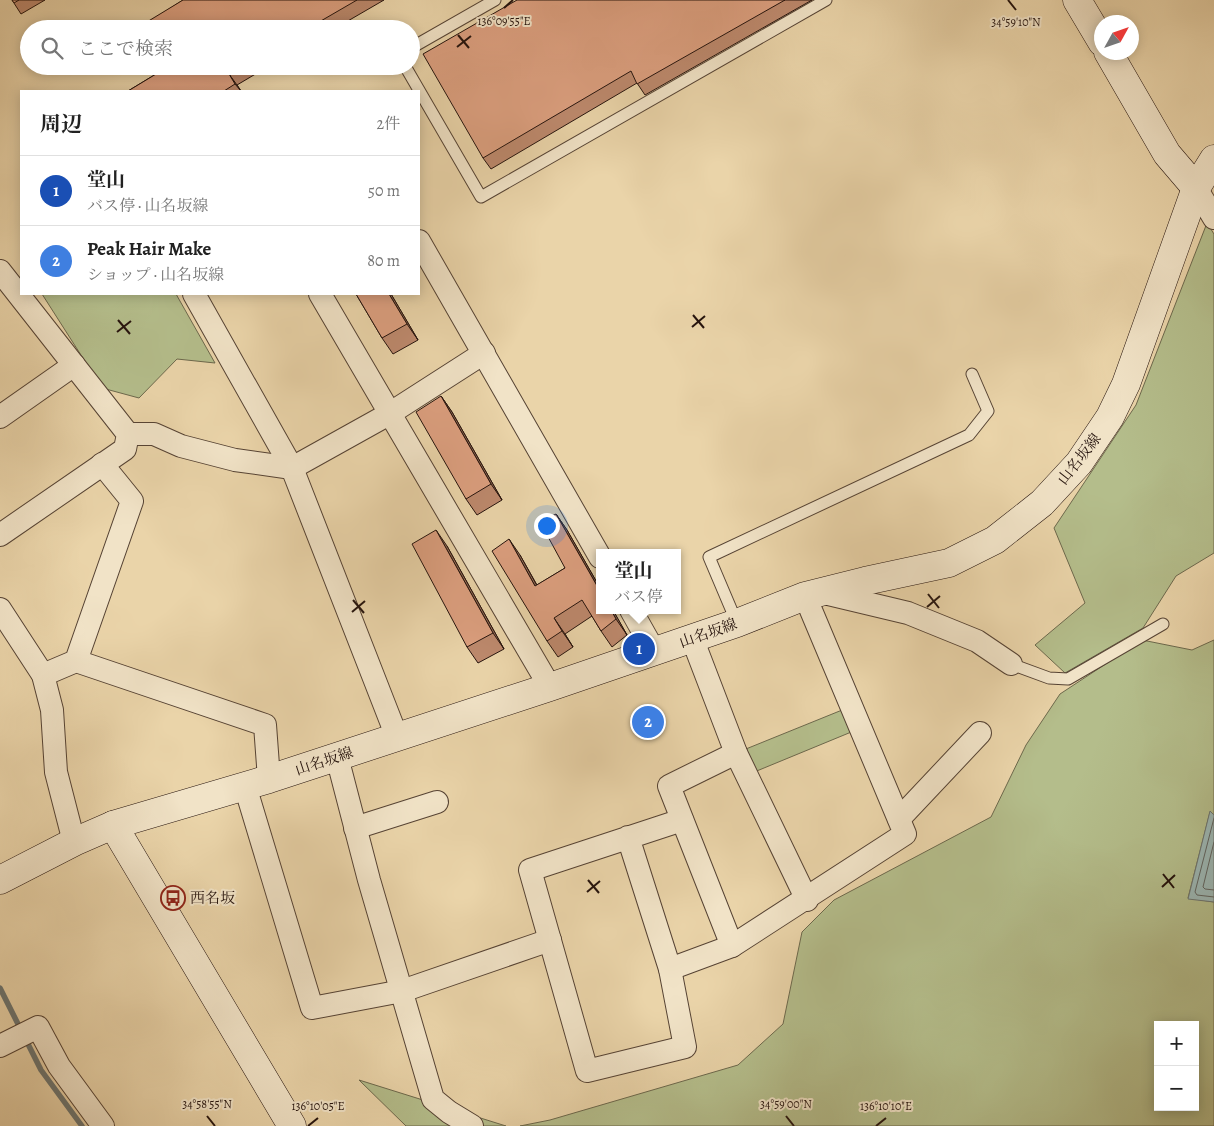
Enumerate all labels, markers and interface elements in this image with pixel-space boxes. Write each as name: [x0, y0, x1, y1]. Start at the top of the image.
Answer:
text: 136°09'55"E: [477, 13, 531, 29]
text: 34°59'10"N: [991, 14, 1041, 30]
north arrow: [1094, 15, 1139, 60]
search box: [20, 20, 420, 75]
icon: search: [38, 34, 66, 62]
text: ここで検索: [78, 36, 173, 62]
text: 周辺: [40, 110, 82, 138]
text: 2件: [376, 113, 400, 135]
text: 堂山: [87, 167, 125, 193]
text: 1: [53, 180, 59, 202]
text: 50 m: [368, 180, 400, 202]
text: バス停 · 山名坂線: [87, 195, 209, 217]
text: Peak Hair Make: [87, 236, 211, 262]
text: 2: [52, 250, 60, 272]
text: 80 m: [367, 250, 400, 272]
text: ショップ · 山名坂線: [87, 264, 224, 286]
street label: 山名坂線: [1053, 429, 1105, 489]
your location: [534, 513, 560, 539]
popup: [596, 549, 681, 614]
text: 堂山: [614, 558, 653, 584]
text: バス停: [614, 586, 663, 608]
street label: 山名坂線: [676, 614, 740, 652]
pin: 1: [623, 630, 655, 668]
pin: 2: [632, 703, 664, 741]
street label: 山名坂線: [292, 742, 356, 780]
bus stop icon: 西名坂: [160, 885, 186, 911]
place label: 西名坂: [190, 888, 235, 908]
map controls: [1154, 1021, 1199, 1111]
button: +: [1154, 1021, 1199, 1066]
button: −: [1154, 1066, 1199, 1111]
text: 34°58'55"N: [182, 1096, 232, 1112]
text: 34°59'00"N: [760, 1096, 812, 1112]
text: 136°10'05"E: [291, 1098, 345, 1114]
text: 136°10'10"E: [860, 1098, 912, 1114]

